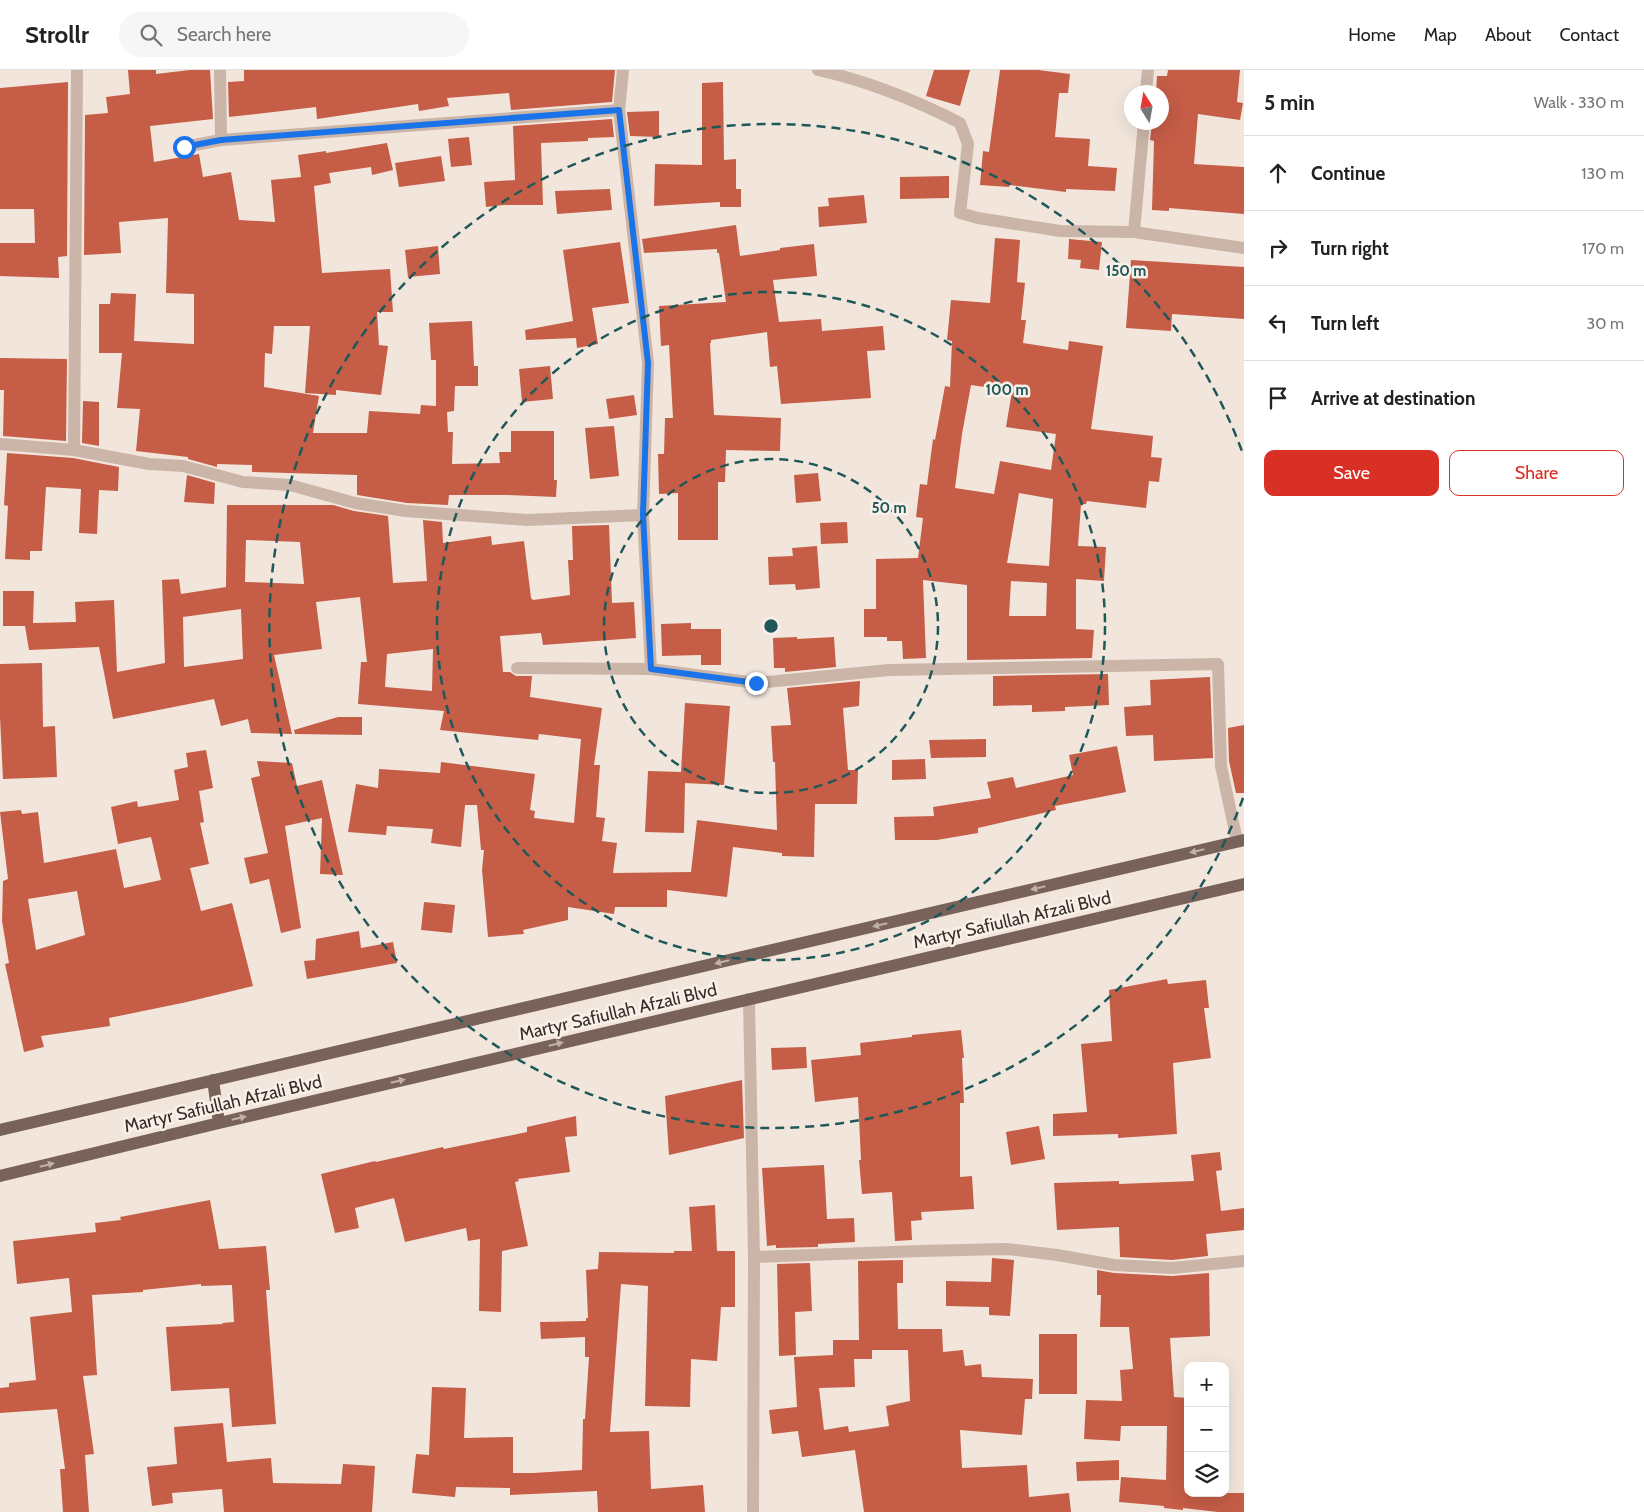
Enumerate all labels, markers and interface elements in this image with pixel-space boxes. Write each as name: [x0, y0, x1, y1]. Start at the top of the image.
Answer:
search box: [119, 12, 469, 57]
text: Strollr: [25, 20, 89, 49]
icon: search: [137, 21, 165, 49]
text: Search here: [177, 23, 271, 46]
text: Home: [1348, 24, 1396, 46]
text: Map: [1424, 24, 1457, 46]
text: About: [1485, 24, 1531, 46]
text: Contact: [1559, 24, 1619, 46]
north arrow: [1124, 85, 1169, 130]
text: 5 min: [1264, 90, 1315, 115]
text: Walk · 330 m: [1534, 93, 1624, 112]
route start: [173, 136, 196, 159]
icon: ahead: [1264, 159, 1292, 187]
text: Continue: [1311, 162, 1385, 185]
text: 130 m: [1581, 164, 1624, 183]
icon: right: [1264, 234, 1292, 262]
text: Turn right: [1311, 237, 1389, 260]
text: 170 m: [1582, 239, 1624, 258]
text: 150 m: [1106, 262, 1146, 280]
icon: left: [1264, 309, 1292, 337]
text: Turn left: [1311, 312, 1379, 335]
text: 30 m: [1587, 314, 1624, 333]
text: 100 m: [985, 381, 1029, 399]
icon: arrive: [1264, 384, 1292, 412]
text: Arrive at destination: [1311, 387, 1475, 410]
button: Save: [1264, 450, 1439, 496]
button: Share: [1449, 450, 1624, 496]
text: 50 m: [871, 499, 907, 517]
centre of rings: [762, 617, 780, 635]
route end: [745, 672, 768, 695]
one-way arrow: [1189, 847, 1204, 855]
one-way arrow: [1031, 884, 1046, 892]
street label: Martyr Safiullah Afzali Blvd: [911, 887, 1113, 953]
one-way arrow: [873, 921, 888, 929]
one-way arrow: [714, 958, 729, 966]
street label: Martyr Safiullah Afzali Blvd: [517, 979, 719, 1045]
one-way arrow: [548, 1040, 563, 1048]
street label: Martyr Safiullah Afzali Blvd: [122, 1071, 324, 1137]
one-way arrow: [390, 1077, 405, 1085]
one-way arrow: [232, 1114, 247, 1122]
one-way arrow: [40, 1161, 55, 1169]
map controls: [1184, 1362, 1229, 1497]
button: +: [1184, 1362, 1229, 1407]
button: −: [1184, 1407, 1229, 1452]
button: layers: [1184, 1452, 1229, 1497]

